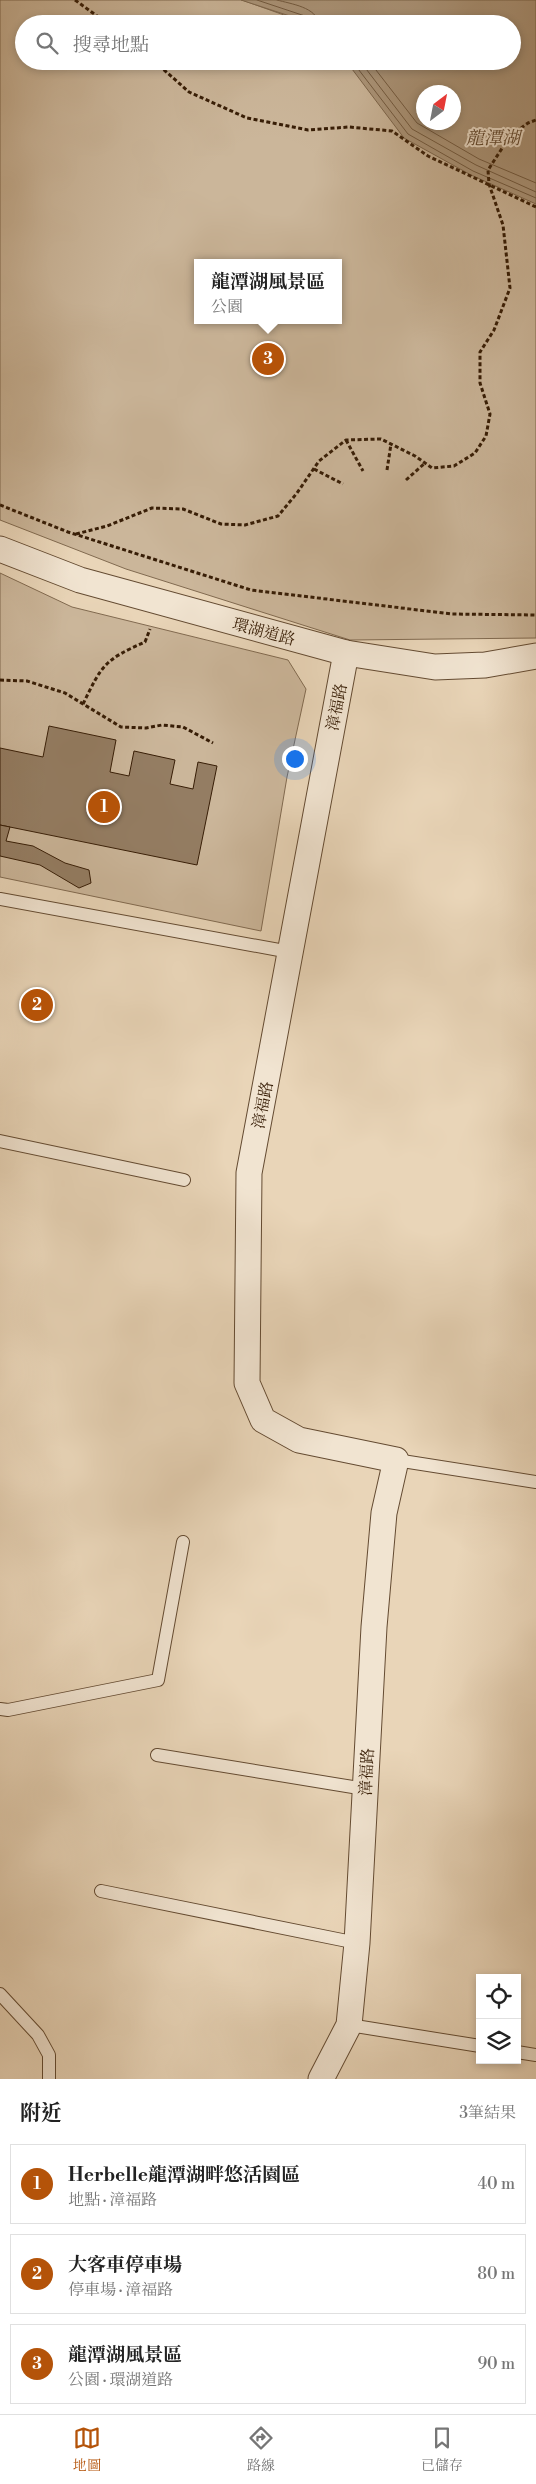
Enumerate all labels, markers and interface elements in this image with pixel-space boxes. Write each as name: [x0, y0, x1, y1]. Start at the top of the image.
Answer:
search box: [15, 15, 521, 70]
icon: search: [33, 29, 61, 57]
text: 搜尋地點: [73, 33, 149, 57]
north arrow: [416, 85, 461, 130]
water label: 龍潭湖: [466, 127, 523, 150]
popup: [194, 259, 342, 324]
text: 龍潭湖風景區: [211, 270, 325, 294]
text: 公園: [211, 297, 243, 317]
pin: 3: [252, 340, 284, 378]
street label: 環湖道路: [230, 614, 297, 650]
street label: 漳福路: [323, 682, 351, 733]
your location: [282, 746, 308, 772]
pin: 1: [88, 788, 120, 826]
pin: 2: [21, 986, 53, 1024]
street label: 漳福路: [249, 1080, 277, 1131]
street label: 漳福路: [356, 1748, 378, 1797]
map controls: [476, 1974, 521, 2064]
button: locate: [476, 1974, 521, 2019]
button: layers: [476, 2019, 521, 2064]
text: 附近: [20, 2101, 62, 2127]
text: 3筆結果: [459, 2103, 516, 2123]
text: Herbelle龍潭湖畔悠活園區: [68, 2163, 300, 2187]
text: 1: [33, 2174, 41, 2194]
text: 40 m: [478, 2174, 515, 2194]
text: 地點 · 漳福路: [68, 2190, 157, 2210]
text: 大客車停車場: [68, 2253, 182, 2277]
text: 2: [32, 2264, 42, 2284]
text: 80 m: [477, 2264, 515, 2284]
text: 停車場 · 漳福路: [68, 2280, 173, 2300]
text: 龍潭湖風景區: [68, 2343, 182, 2367]
text: 3: [32, 2354, 42, 2374]
text: 90 m: [477, 2354, 515, 2374]
text: 公園 · 環湖道路: [68, 2370, 173, 2390]
tab: 地圖: [73, 2424, 101, 2475]
tab: 路線: [247, 2424, 275, 2475]
tab: 已儲存: [421, 2424, 463, 2475]

